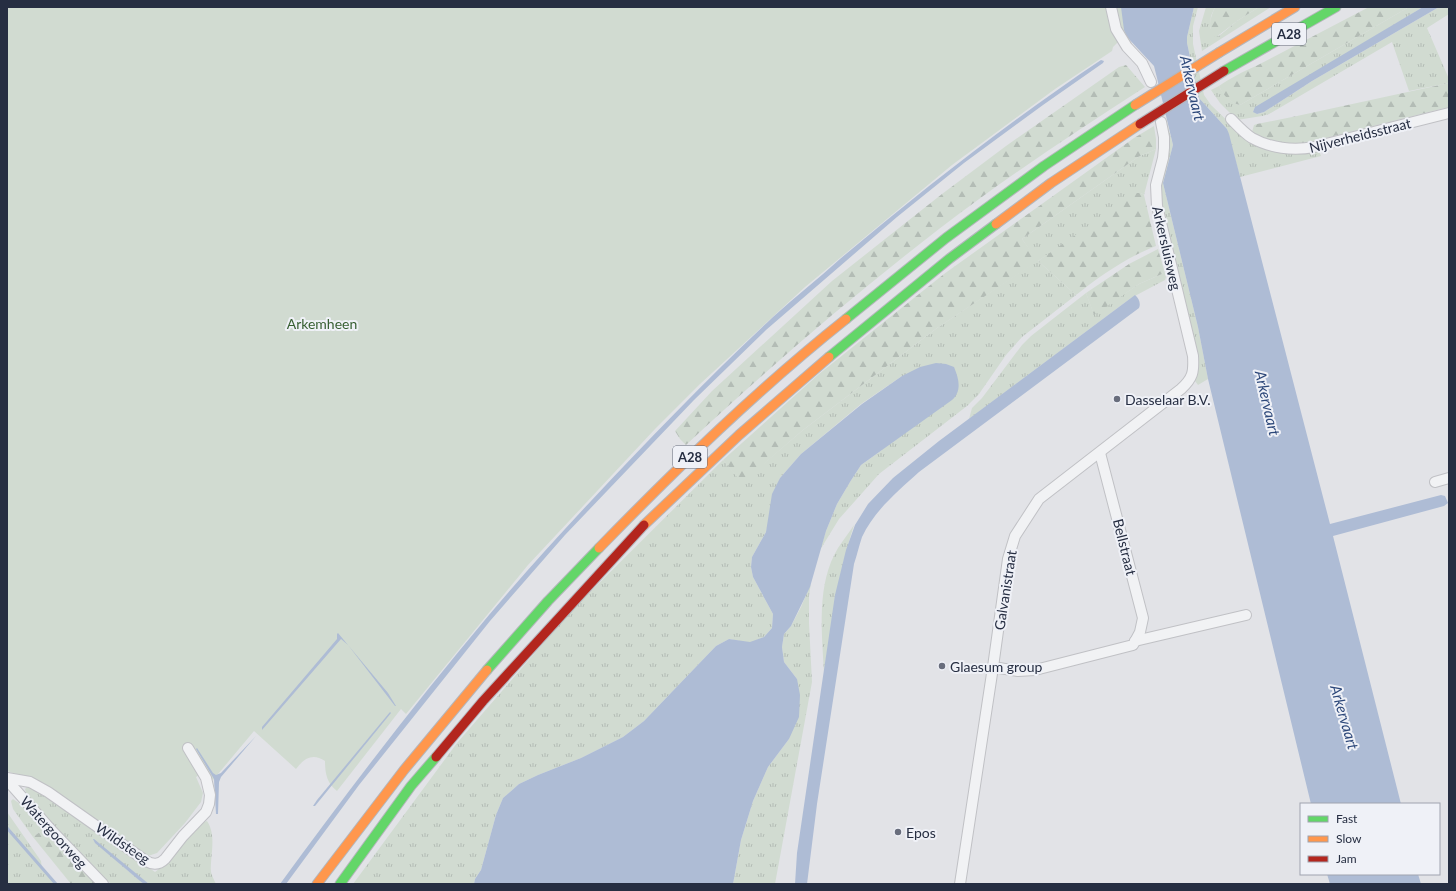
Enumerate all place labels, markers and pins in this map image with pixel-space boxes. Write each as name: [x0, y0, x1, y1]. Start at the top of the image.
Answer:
place label: Dasselaar B.V.: [1125, 391, 1211, 408]
marker: Dasselaar B.V.: [1112, 394, 1122, 404]
place label: Glaesum group: [950, 658, 1043, 675]
marker: Glaesum group: [937, 661, 947, 671]
place label: Epos: [906, 824, 936, 841]
marker: Epos: [893, 827, 903, 837]

